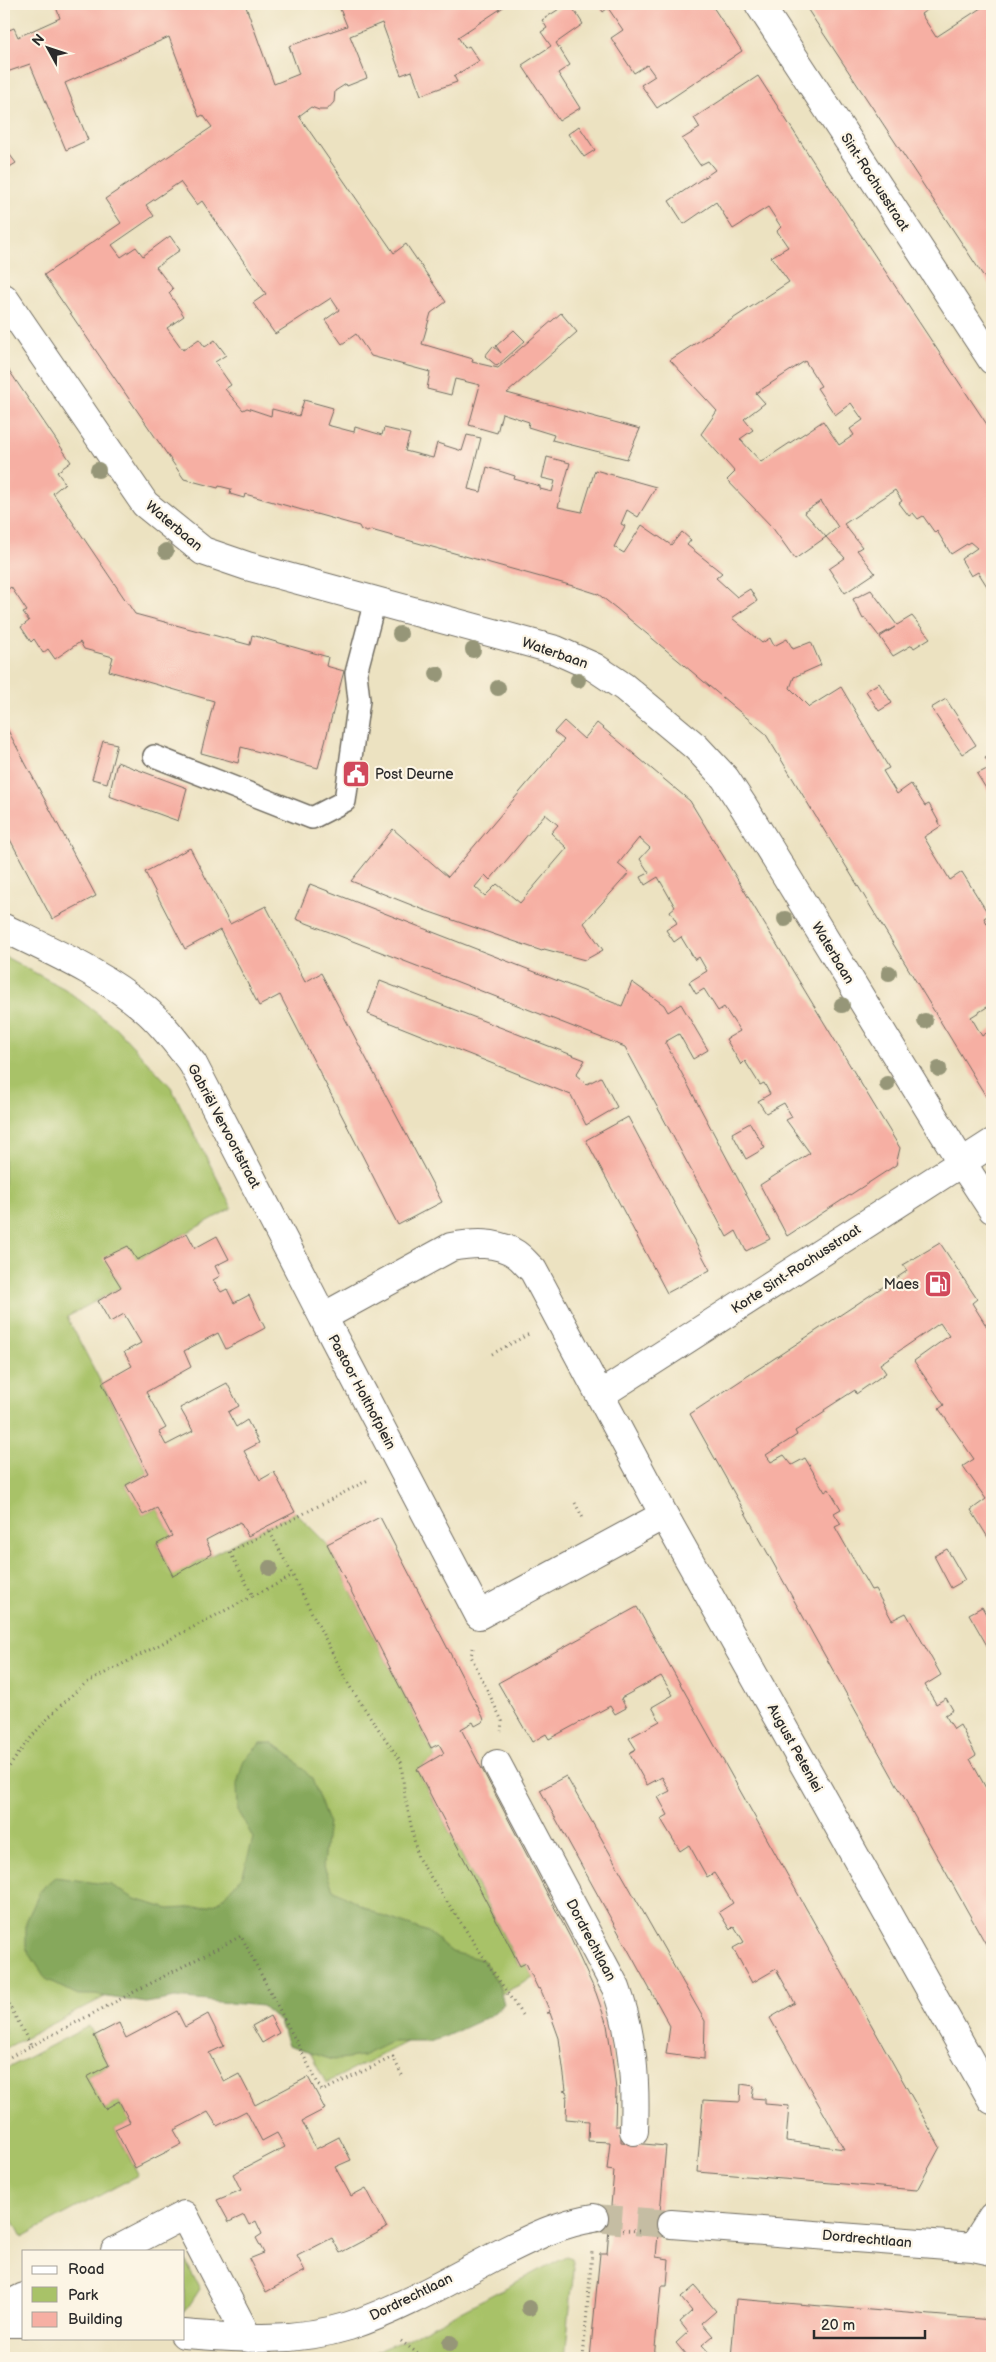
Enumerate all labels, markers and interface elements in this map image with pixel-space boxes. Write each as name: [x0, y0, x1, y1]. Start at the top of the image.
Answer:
north arrow: [22, 22, 72, 72]
text: N: [29, 30, 48, 49]
street label: Sint-Rochusstraat: [837, 130, 913, 235]
street label: Waterbaan: [142, 497, 206, 555]
street label: Waterbaan: [520, 634, 590, 672]
public building icon: Post Deurne: [341, 759, 371, 789]
place label: Post Deurne: [375, 766, 454, 783]
street label: Waterbaan: [808, 919, 858, 987]
street label: Gabriël Vervoortstraat: [184, 1061, 264, 1192]
street label: Korte Sint-Rochusstraat: [728, 1220, 864, 1317]
fuel station icon: Maes: [923, 1269, 953, 1299]
place label: Maes: [884, 1276, 919, 1293]
street label: Pastoor Holthofplein: [324, 1332, 400, 1453]
street label: August Petenlei: [764, 1701, 826, 1795]
street label: Dordrechtlaan: [562, 1896, 620, 1984]
street label: Dordrechtlaan: [821, 2227, 913, 2251]
legend: [22, 2250, 185, 2340]
text: Road: [68, 2260, 104, 2279]
street label: Dordrechtlaan: [367, 2270, 455, 2324]
text: Park: [68, 2286, 99, 2305]
scale bar: [814, 2307, 925, 2339]
text: Building: [68, 2310, 123, 2329]
text: 20 m: [821, 2316, 855, 2335]

